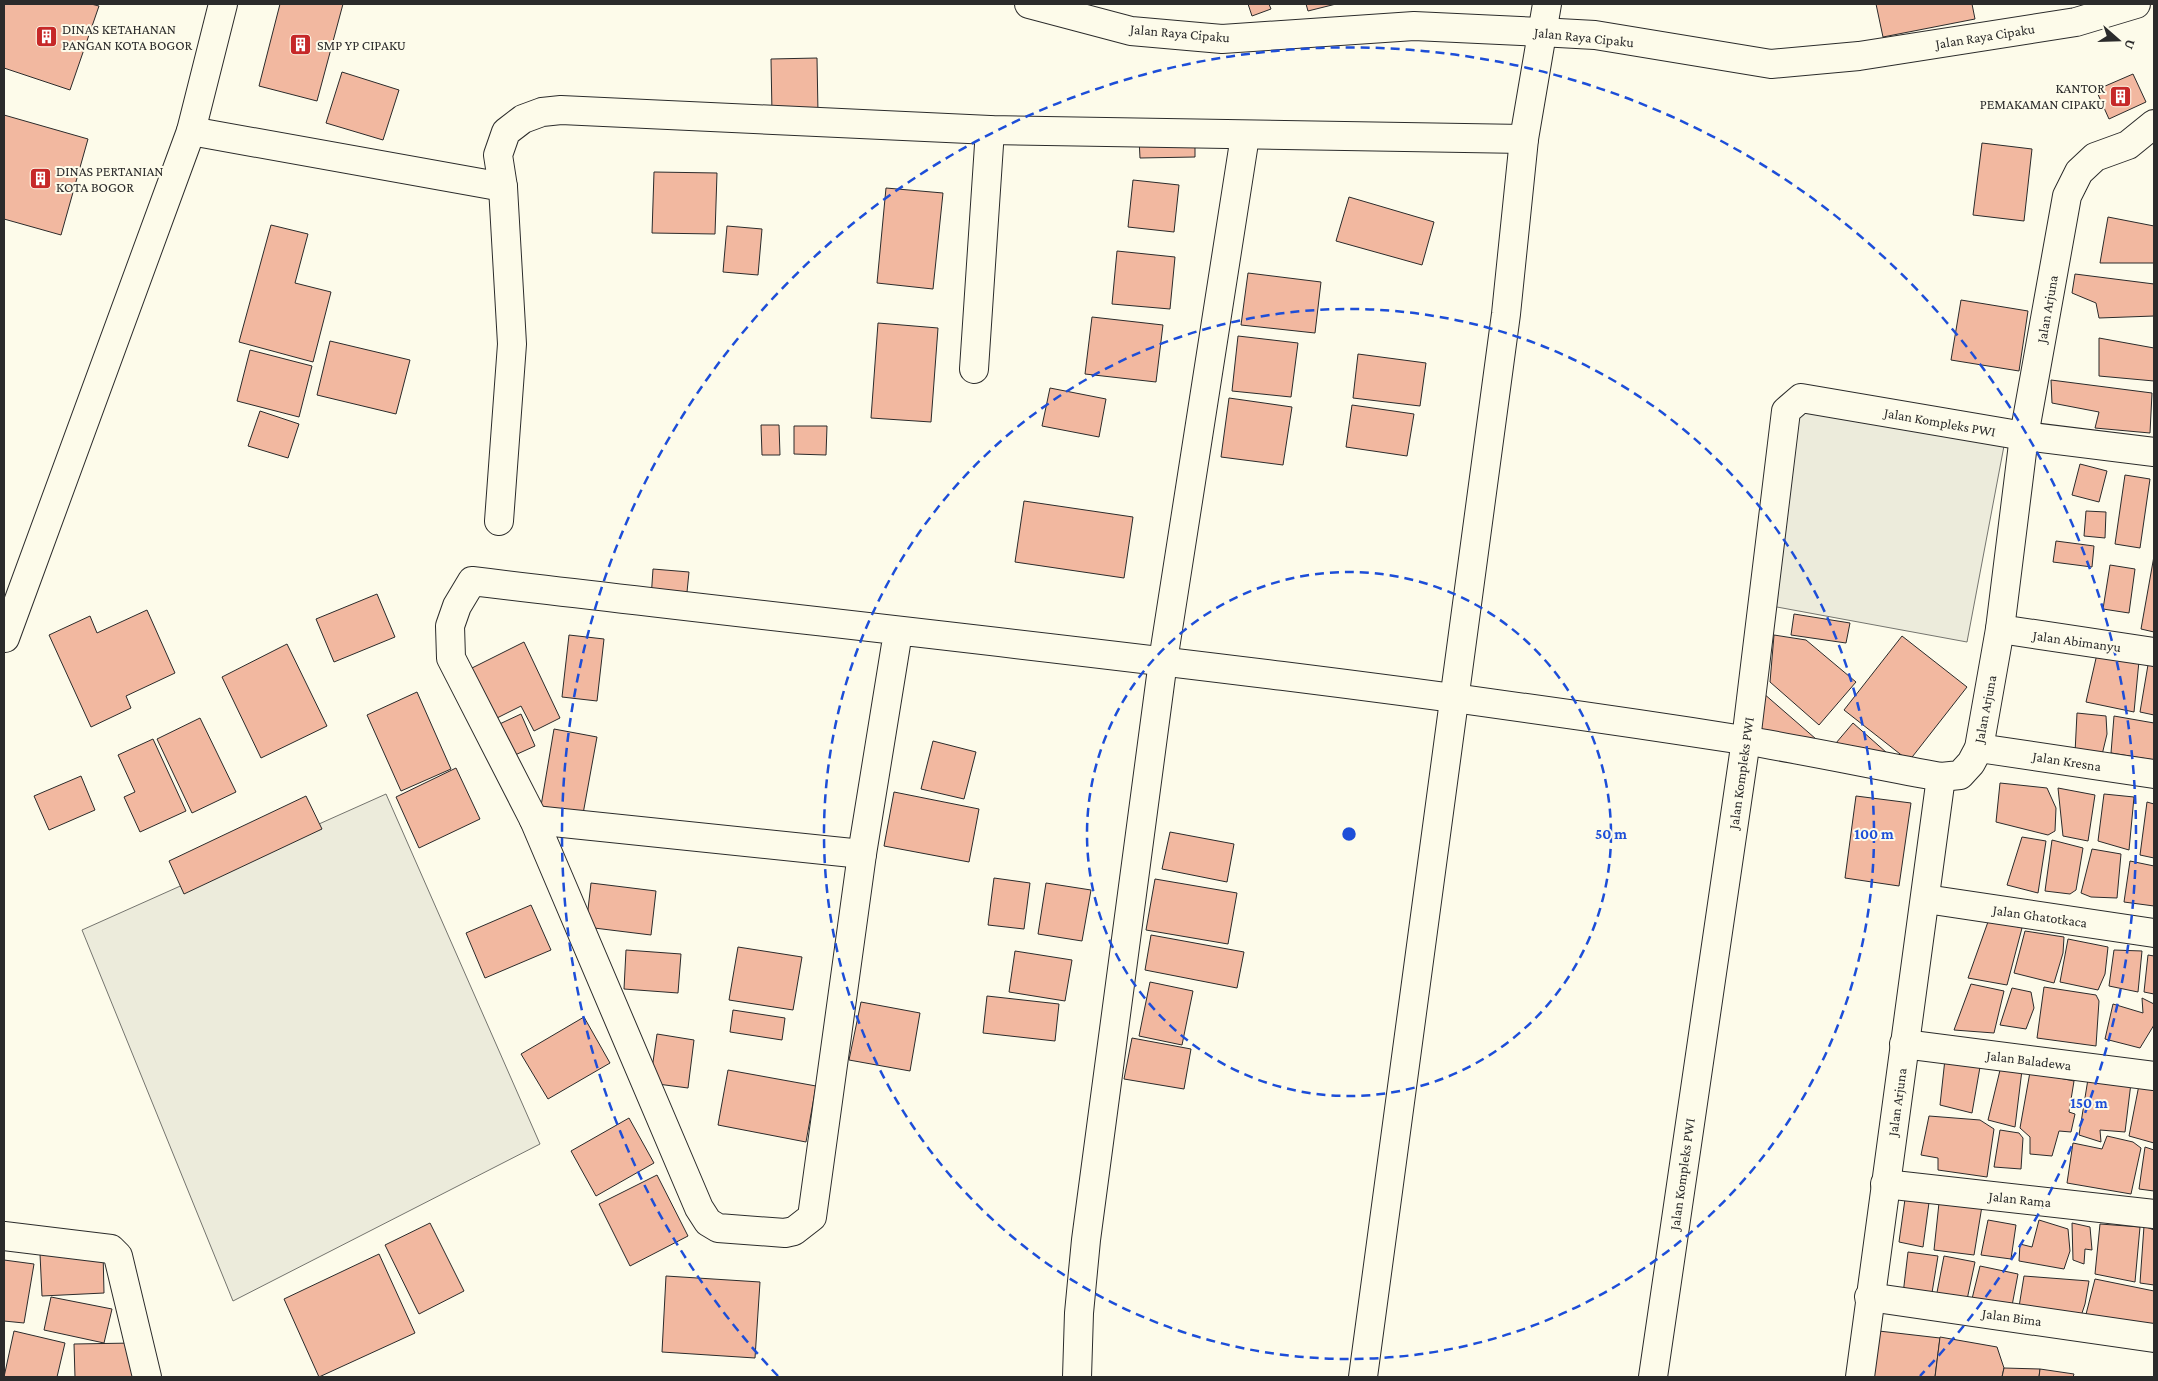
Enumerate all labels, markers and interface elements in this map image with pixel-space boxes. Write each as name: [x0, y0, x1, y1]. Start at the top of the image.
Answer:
north arrow: [2093, 15, 2143, 65]
street label: Jalan Raya Cipaku: [1127, 20, 1231, 45]
street label: Jalan Raya Cipaku: [1932, 20, 2036, 52]
place label: DINAS KETAHANAN PANGAN KOTA BOGOR: [62, 21, 193, 53]
street label: Jalan Raya Cipaku: [1531, 24, 1635, 50]
building icon: DINAS KETAHANAN PANGAN KOTA BOGOR: [34, 25, 58, 49]
building icon: SMP YP CIPAKU: [289, 33, 313, 57]
place label: SMP YP CIPAKU: [317, 37, 406, 53]
text: U: [2121, 37, 2139, 52]
place label: KANTOR PEMAKAMAN CIPAKU: [1980, 80, 2105, 112]
building icon: KANTOR PEMAKAMAN CIPAKU: [2109, 84, 2133, 108]
place label: DINAS PERTANIAN KOTA BOGOR: [56, 163, 164, 195]
building icon: DINAS PERTANIAN KOTA BOGOR: [28, 167, 52, 191]
street label: Jalan Arjuna: [2033, 273, 2062, 346]
street label: Jalan Kompleks PWI: [1881, 404, 1997, 440]
street label: Jalan Abimanyu: [2030, 627, 2123, 655]
street label: Jalan Arjuna: [1970, 673, 2000, 746]
street label: Jalan Kompleks PWI: [1725, 716, 1757, 832]
street label: Jalan Kresna: [2030, 747, 2103, 774]
centre of rings: [1340, 825, 1358, 843]
text: 50 m: [1595, 826, 1627, 842]
text: 100 m: [1854, 826, 1894, 842]
street label: Jalan Ghatotkaca: [1990, 901, 2089, 931]
street label: Jalan Baladewa: [1984, 1047, 2073, 1073]
street label: Jalan Arjuna: [1884, 1066, 1911, 1139]
text: 150 m: [2070, 1095, 2108, 1111]
street label: Jalan Kompleks PWI: [1666, 1117, 1698, 1233]
street label: Jalan Rama: [1986, 1188, 2053, 1210]
street label: Jalan Bima: [1979, 1305, 2043, 1329]

